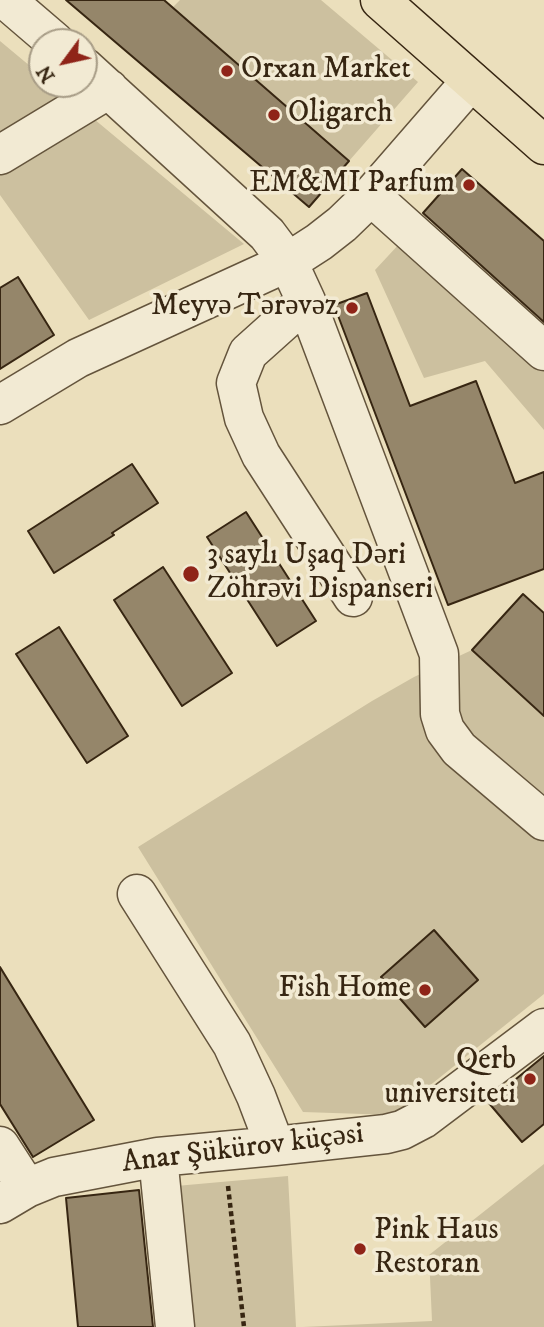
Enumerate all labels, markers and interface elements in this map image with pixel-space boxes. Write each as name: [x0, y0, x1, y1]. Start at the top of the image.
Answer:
north arrow: [28, 28, 98, 98]
place label: Orxan Market: [241, 53, 411, 89]
text: N: [33, 61, 61, 86]
marker: Orxan Market: [219, 63, 235, 79]
place label: Oligarch: [288, 97, 393, 133]
marker: Oligarch: [266, 107, 282, 123]
place label: EM&MI Parfum: [249, 167, 455, 203]
marker: EM&MI Parfum: [461, 177, 477, 193]
place label: Meyvə Tərəvəz: [151, 290, 338, 326]
marker: Meyvə Tərəvəz: [344, 300, 360, 316]
place label: 3 saylı Uşaq Dəri Zöhrəvi Dispanseri: [207, 539, 433, 610]
marker: 3 saylı Uşaq Dəri Zöhrəvi Dispanseri: [181, 564, 201, 584]
place label: Fish Home: [279, 972, 411, 1008]
marker: Fish Home: [417, 982, 433, 998]
place label: Qerb universiteti: [384, 1044, 516, 1114]
marker: Qerb universiteti: [522, 1071, 538, 1087]
street label: Anar Şükürov küçəsi: [120, 1117, 366, 1183]
place label: Pink Haus Restoran: [374, 1214, 499, 1284]
marker: Pink Haus Restoran: [352, 1241, 368, 1257]

